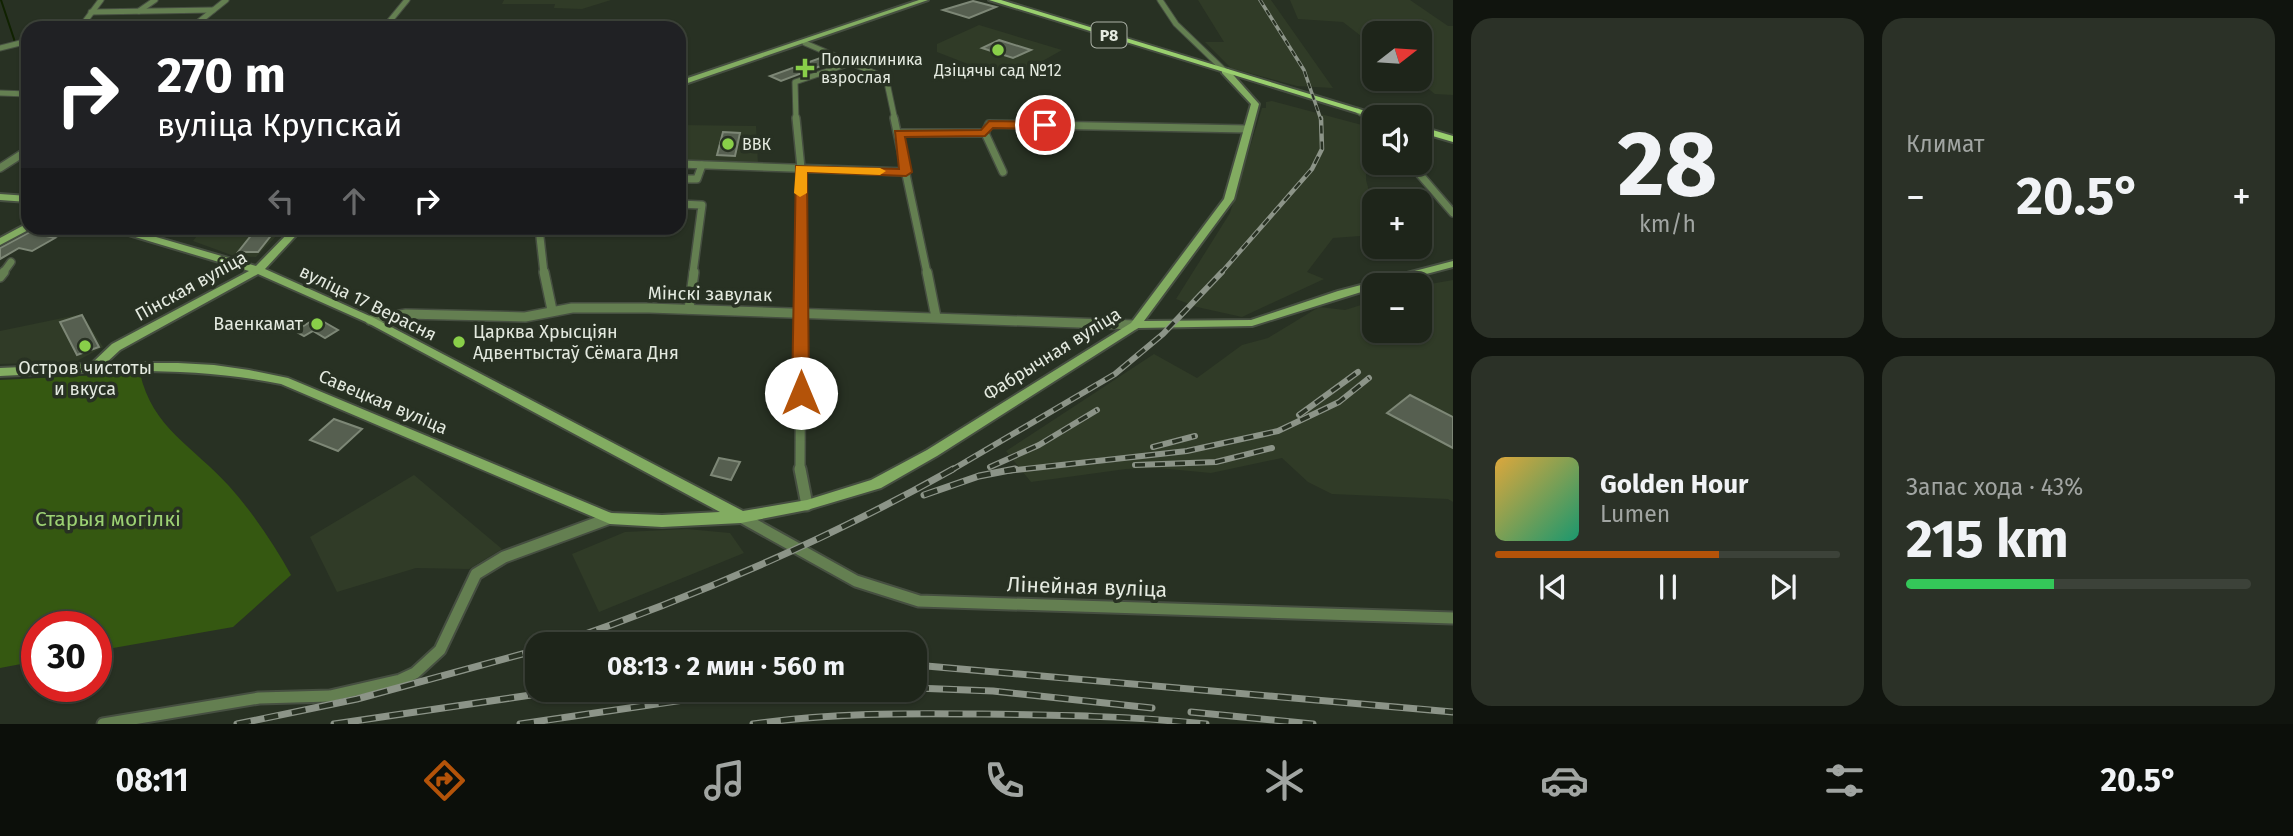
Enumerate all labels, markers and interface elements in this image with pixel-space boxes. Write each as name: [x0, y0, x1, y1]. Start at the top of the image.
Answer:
north arrow: [1362, 21, 1432, 91]
map controls: [1362, 21, 1432, 343]
road number: Р8: [1092, 22, 1126, 48]
marker: Дзіцячы сад №12: [990, 42, 1006, 58]
text: 270 m: [157, 46, 286, 105]
icon: right: [42, 49, 133, 140]
place label: Поликлиника взрослая: [821, 50, 923, 87]
marker: Поликлиника взрослая: [795, 58, 815, 78]
place label: Дзіцячы сад №12: [933, 61, 1062, 80]
pin: [1015, 95, 1075, 155]
button: sound: [1362, 105, 1432, 175]
text: вуліца Крупскай: [157, 106, 402, 144]
icon: arrive: [1026, 106, 1064, 144]
text: 28: [1618, 110, 1717, 219]
text: Климат: [1906, 130, 1984, 158]
place label: ВВК: [742, 135, 771, 154]
marker: ВВК: [720, 136, 736, 152]
text: 20.5°: [2016, 165, 2141, 228]
text: −: [1906, 174, 1925, 220]
text: +: [2232, 174, 2251, 220]
icon: left: [262, 182, 300, 220]
icon: ahead: [335, 182, 373, 220]
icon: right: [408, 182, 446, 220]
button: +: [1362, 189, 1432, 259]
text: km/h: [1639, 210, 1696, 238]
street label: Пінская вуліца: [131, 246, 251, 326]
street label: вуліца 17 Верасня: [296, 260, 440, 346]
button: −: [1362, 273, 1432, 343]
street label: Мінскі завулак: [648, 282, 773, 306]
street label: Фабрычная вуліца: [979, 303, 1125, 405]
place label: Ваенкамат: [213, 313, 304, 335]
marker: Ваенкамат: [309, 316, 325, 332]
place label: Царква Хрысціян Адвентыстаў Сёмага Дня: [473, 321, 679, 364]
marker: Царква Хрысціян Адвентыстаў Сёмага Дня: [451, 334, 467, 350]
marker: Остров чистоты и вкуса: [77, 338, 93, 354]
position arrow: [764, 356, 838, 430]
place label: Остров чистоты и вкуса: [18, 357, 152, 400]
street label: Савецкая вуліца: [315, 365, 451, 439]
text: Golden Hour: [1600, 469, 1748, 500]
text: Запас хода · 43%: [1906, 473, 2083, 501]
text: Lumen: [1600, 500, 1670, 528]
park label: Старыя могілкі: [35, 506, 181, 532]
text: 215 km: [1906, 508, 2069, 571]
icon: previous: [1534, 568, 1572, 606]
icon: pause: [1649, 568, 1687, 606]
icon: next: [1764, 568, 1802, 606]
street label: Лінейная вуліца: [1006, 571, 1168, 603]
speed limit sign: 30: [21, 611, 112, 702]
text: 08:13 · 2 мин · 560 m: [607, 651, 845, 682]
icon: directions: [420, 756, 469, 805]
icon: music: [700, 756, 749, 805]
icon: phone: [980, 756, 1029, 805]
icon: climate: [1260, 756, 1309, 805]
icon: car: [1540, 756, 1589, 805]
icon: filters: [1820, 756, 1869, 805]
text: 08:11: [116, 761, 189, 799]
text: 20.5°: [2101, 761, 2177, 799]

